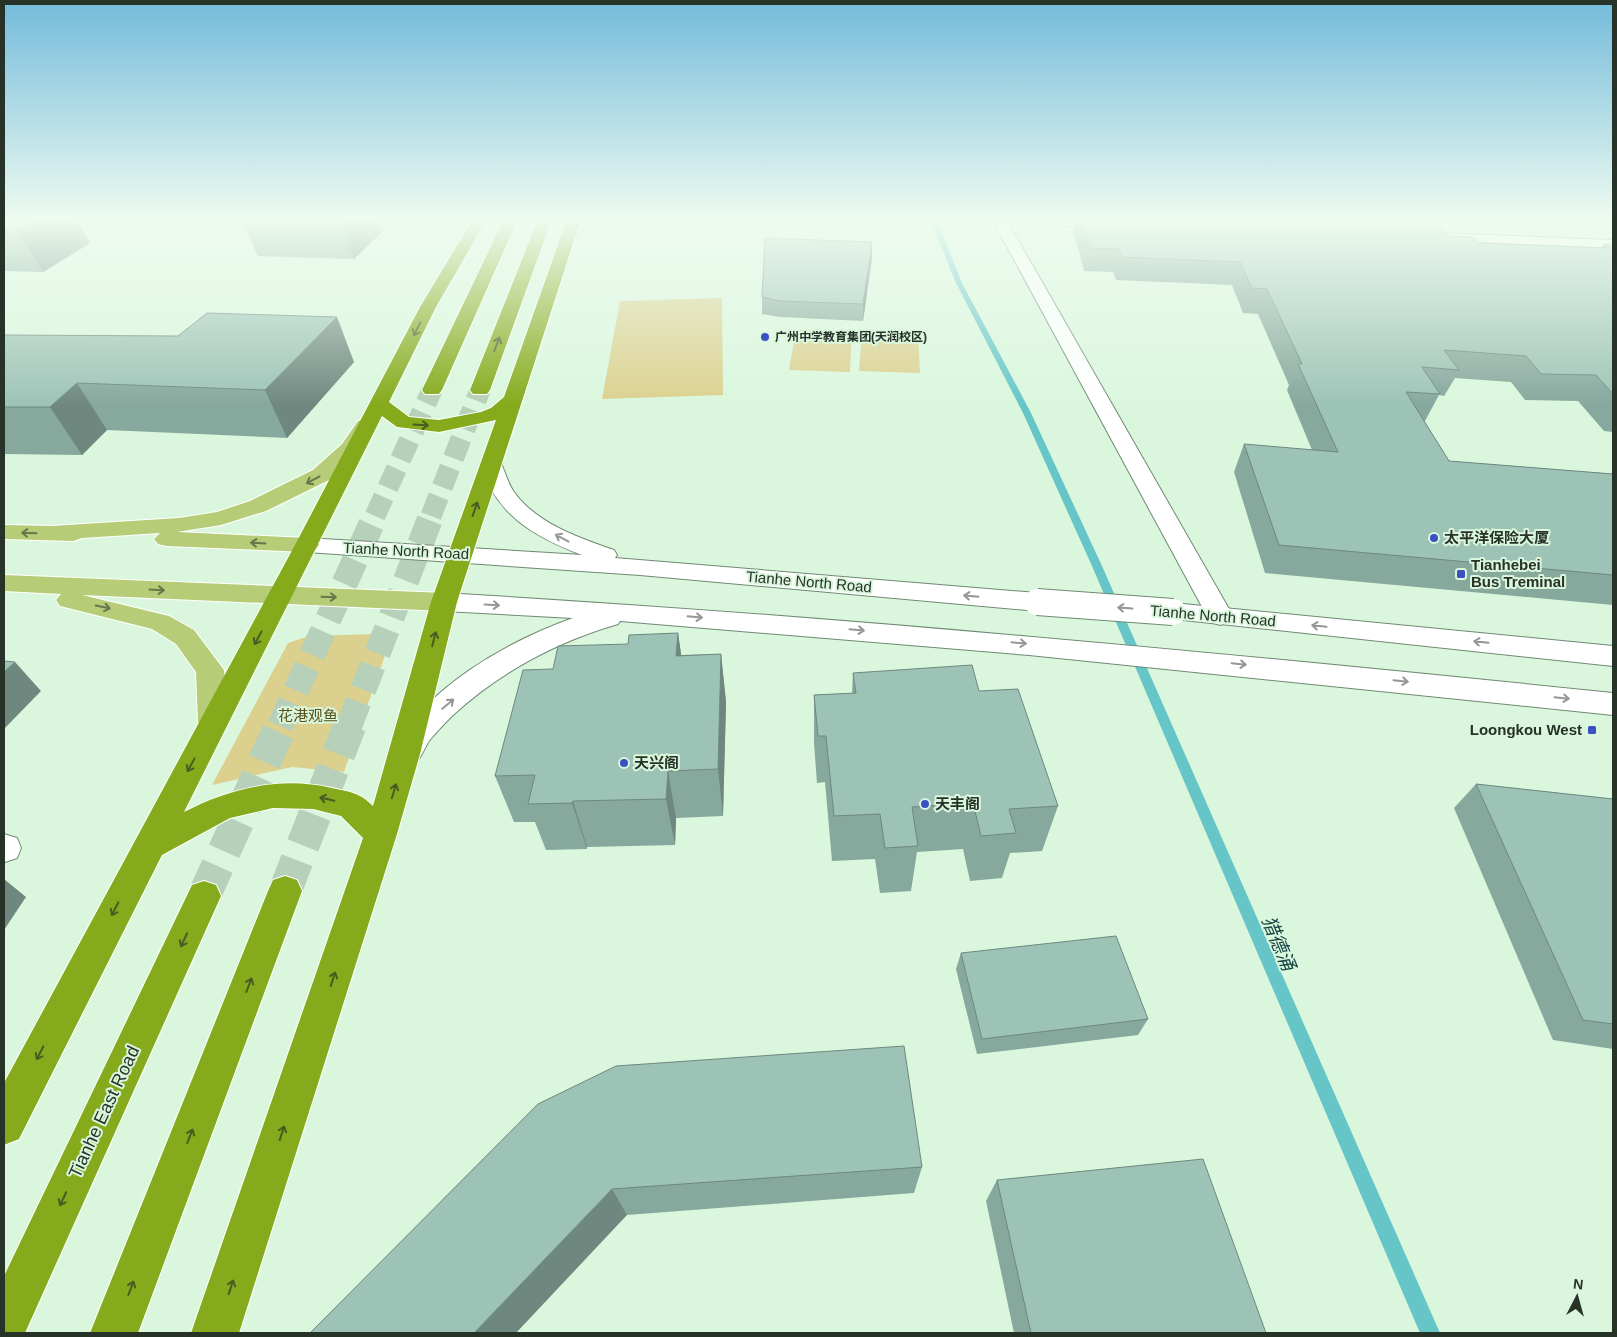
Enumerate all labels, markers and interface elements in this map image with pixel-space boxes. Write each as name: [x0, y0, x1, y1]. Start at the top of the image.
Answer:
one-way arrow: [412, 322, 422, 337]
place label: 广州中学教育集团(天润校区): [775, 330, 927, 344]
marker: 广州中学教育集团(天润校区): [759, 331, 771, 343]
one-way arrow: [493, 337, 502, 352]
one-way arrow: [413, 421, 429, 430]
one-way arrow: [306, 475, 321, 485]
one-way arrow: [471, 501, 481, 517]
one-way arrow: [21, 528, 37, 537]
place label: 太平洋保险大厦: [1444, 529, 1549, 546]
marker: 太平洋保险大厦: [1428, 532, 1440, 544]
one-way arrow: [554, 533, 569, 543]
one-way arrow: [250, 538, 266, 548]
street label: Tianhe North Road: [343, 539, 469, 562]
place label: Tianhebei Bus Treminal: [1471, 556, 1565, 590]
street label: Tianhe North Road: [745, 568, 873, 595]
marker: Tianhebei Bus Treminal: [1455, 568, 1467, 580]
one-way arrow: [149, 585, 165, 595]
one-way arrow: [964, 591, 980, 601]
one-way arrow: [321, 593, 337, 602]
one-way arrow: [484, 600, 500, 609]
one-way arrow: [94, 602, 110, 612]
street label: Tianhe North Road: [1149, 602, 1277, 629]
one-way arrow: [1117, 604, 1133, 613]
one-way arrow: [687, 612, 703, 622]
one-way arrow: [1311, 621, 1327, 631]
one-way arrow: [849, 625, 865, 635]
one-way arrow: [253, 631, 263, 646]
one-way arrow: [430, 632, 440, 648]
one-way arrow: [1473, 637, 1489, 647]
one-way arrow: [1011, 639, 1027, 648]
one-way arrow: [1231, 659, 1247, 669]
one-way arrow: [1392, 676, 1408, 686]
one-way arrow: [1554, 693, 1570, 703]
one-way arrow: [441, 699, 454, 710]
park label: 花港观鱼: [278, 707, 338, 724]
place label: Loongkou West: [1470, 721, 1582, 738]
marker: Loongkou West: [1586, 724, 1598, 736]
place label: 天兴阁: [634, 754, 679, 771]
one-way arrow: [185, 757, 195, 772]
marker: 天兴阁: [618, 757, 630, 769]
one-way arrow: [390, 783, 400, 799]
one-way arrow: [320, 794, 336, 803]
place label: 天丰阁: [935, 795, 980, 812]
marker: 天丰阁: [919, 798, 931, 810]
one-way arrow: [110, 901, 119, 916]
water label: 猎德涌: [1258, 913, 1300, 975]
one-way arrow: [178, 933, 188, 948]
one-way arrow: [329, 971, 338, 987]
one-way arrow: [244, 978, 254, 993]
street label: Tianhe East Road: [65, 1043, 143, 1181]
one-way arrow: [35, 1045, 44, 1060]
one-way arrow: [278, 1125, 287, 1141]
one-way arrow: [186, 1129, 195, 1144]
one-way arrow: [58, 1191, 68, 1206]
north arrow: [1552, 1272, 1602, 1322]
text: N: [1572, 1276, 1584, 1293]
one-way arrow: [226, 1279, 236, 1295]
one-way arrow: [127, 1281, 136, 1296]

